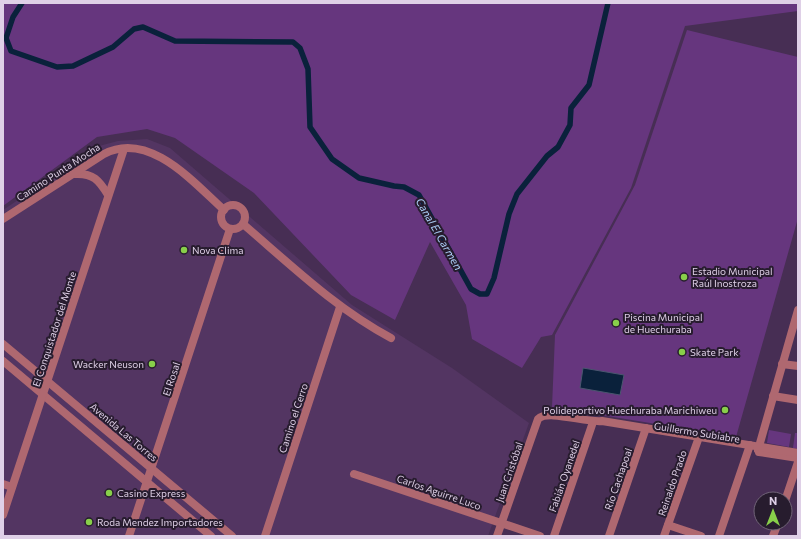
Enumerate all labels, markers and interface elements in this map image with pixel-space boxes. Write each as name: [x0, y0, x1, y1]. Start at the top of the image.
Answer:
street label: Camino Punta Mocha: [14, 140, 102, 204]
water label: Canal El Carmen: [414, 195, 465, 272]
place label: Nova Clima: [192, 244, 243, 256]
marker: Nova Clima: [179, 245, 189, 255]
place label: Estadio Municipal Raúl Inostroza: [692, 265, 773, 289]
street label: El Conquistador del Monte: [30, 270, 78, 388]
marker: Estadio Municipal Raúl Inostroza: [679, 272, 689, 282]
place label: Piscina Municipal de Huechuraba: [624, 311, 702, 335]
marker: Piscina Municipal de Huechuraba: [611, 318, 621, 328]
place label: Skate Park: [690, 346, 739, 358]
marker: Skate Park: [677, 347, 687, 357]
place label: Wacker Neuson: [73, 358, 144, 370]
marker: Wacker Neuson: [147, 359, 157, 369]
street label: El Rosal: [160, 361, 182, 397]
street label: Camino el Cerro: [276, 382, 310, 454]
street label: Avenida Las Torres: [88, 400, 161, 464]
place label: Polideportivo Huechuraba Marichiweu: [543, 404, 717, 416]
marker: Polideportivo Huechuraba Marichiweu: [720, 405, 730, 415]
street label: Guillermo Subiabre: [653, 419, 741, 445]
street label: Fabián Oyanedel: [546, 439, 582, 513]
street label: Juan Cristóbal: [493, 440, 525, 504]
street label: Río Cachapoal: [602, 446, 634, 512]
street label: Reinaldo Prado: [655, 449, 689, 517]
street label: Carlos Aguirre Luco: [395, 472, 483, 512]
place label: Casino Express: [117, 487, 186, 499]
marker: Casino Express: [104, 488, 114, 498]
north arrow: [753, 491, 793, 531]
text: N: [769, 494, 777, 507]
place label: Roda Mendez Importadores: [97, 516, 223, 528]
marker: Roda Mendez Importadores: [84, 517, 94, 527]

